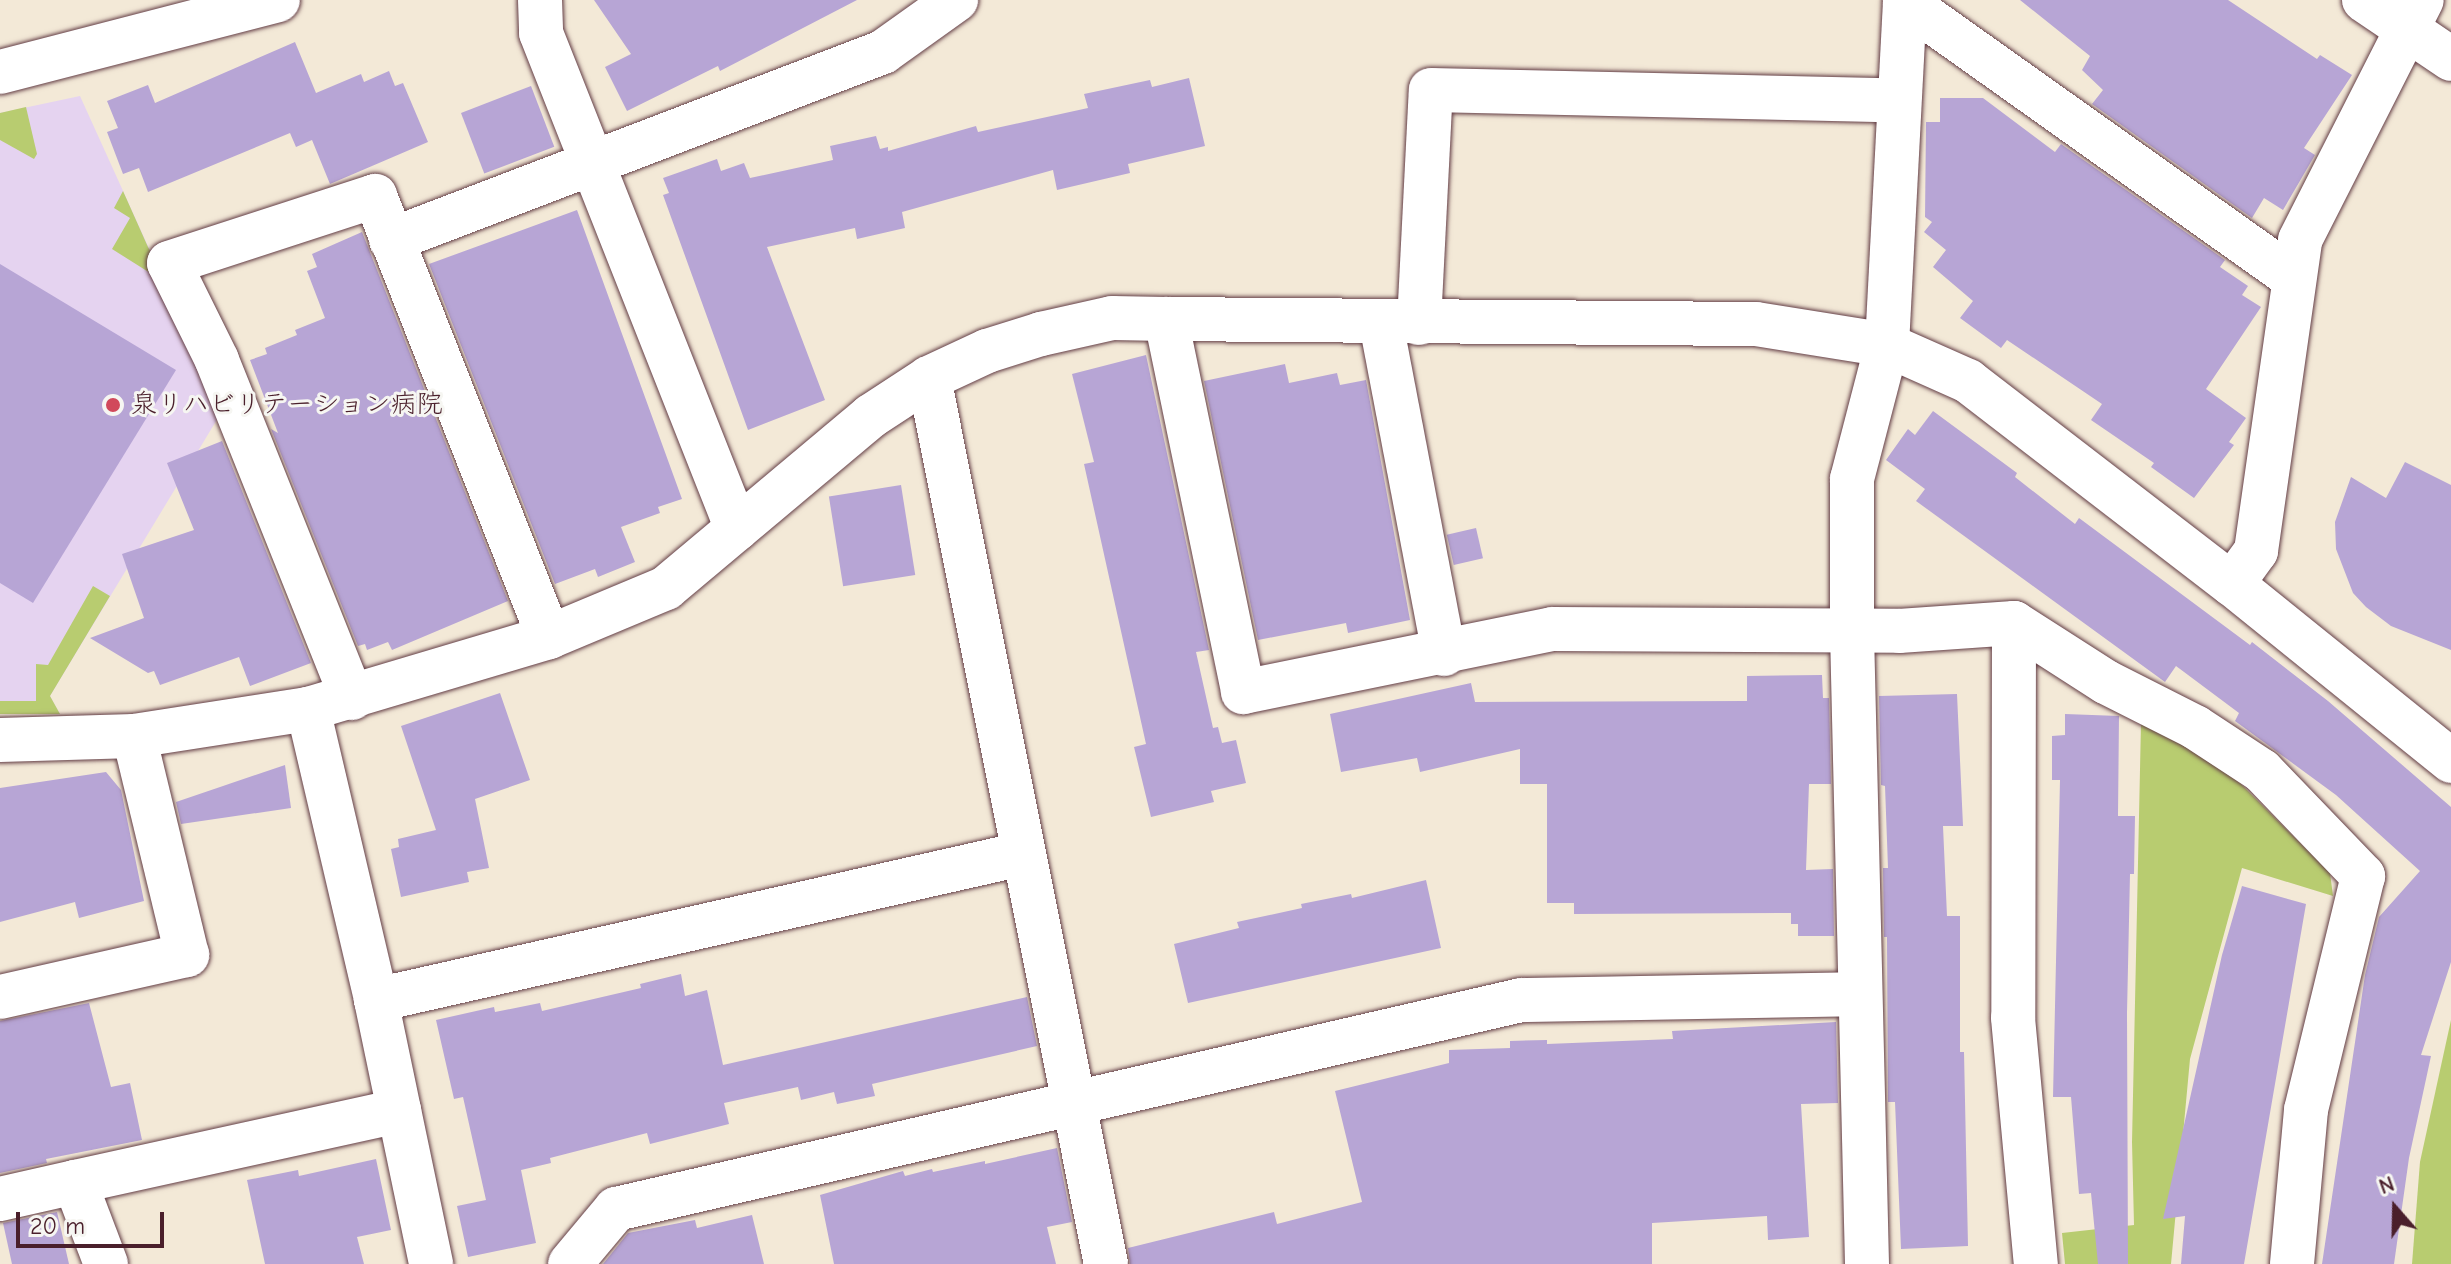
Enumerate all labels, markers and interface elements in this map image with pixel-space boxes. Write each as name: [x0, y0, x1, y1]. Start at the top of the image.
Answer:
place label: 泉リハビリテーション病院: [131, 389, 443, 421]
marker: 泉リハビリテーション病院: [102, 394, 124, 416]
north arrow: [2355, 1168, 2435, 1248]
text: N: [2376, 1171, 2398, 1200]
scale bar: [20, 1196, 168, 1246]
text: 20 m: [30, 1212, 85, 1240]

